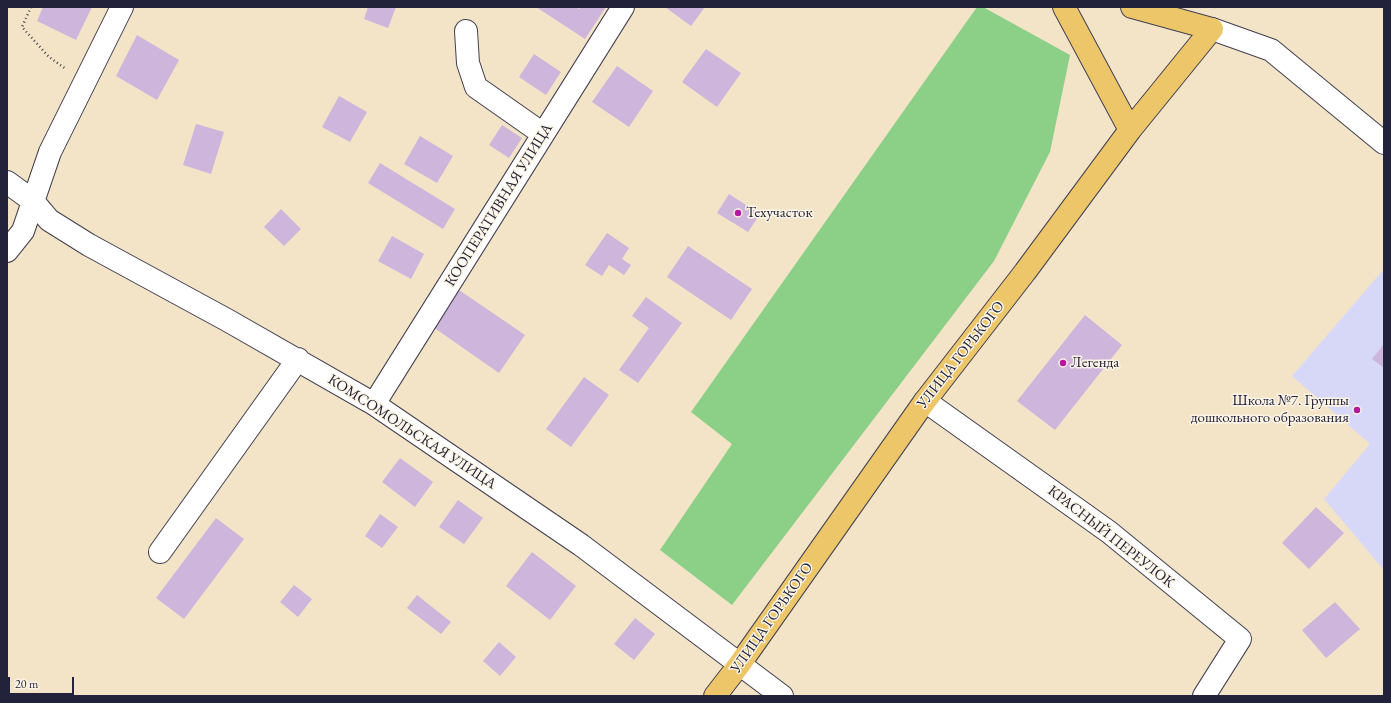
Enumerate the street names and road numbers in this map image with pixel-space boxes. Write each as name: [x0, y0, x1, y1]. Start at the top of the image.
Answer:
street label: КООПЕРАТИВНАЯ УЛИЦА: [441, 120, 557, 290]
street label: УЛИЦА ГОРЬКОГО: [914, 298, 1008, 412]
street label: КОМСОМОЛЬСКАЯ УЛИЦА: [324, 371, 500, 493]
street label: КРАСНЫЙ ПЕРЕУЛОК: [1044, 482, 1178, 592]
street label: УЛИЦА ГОРЬКОГО: [727, 559, 817, 677]

